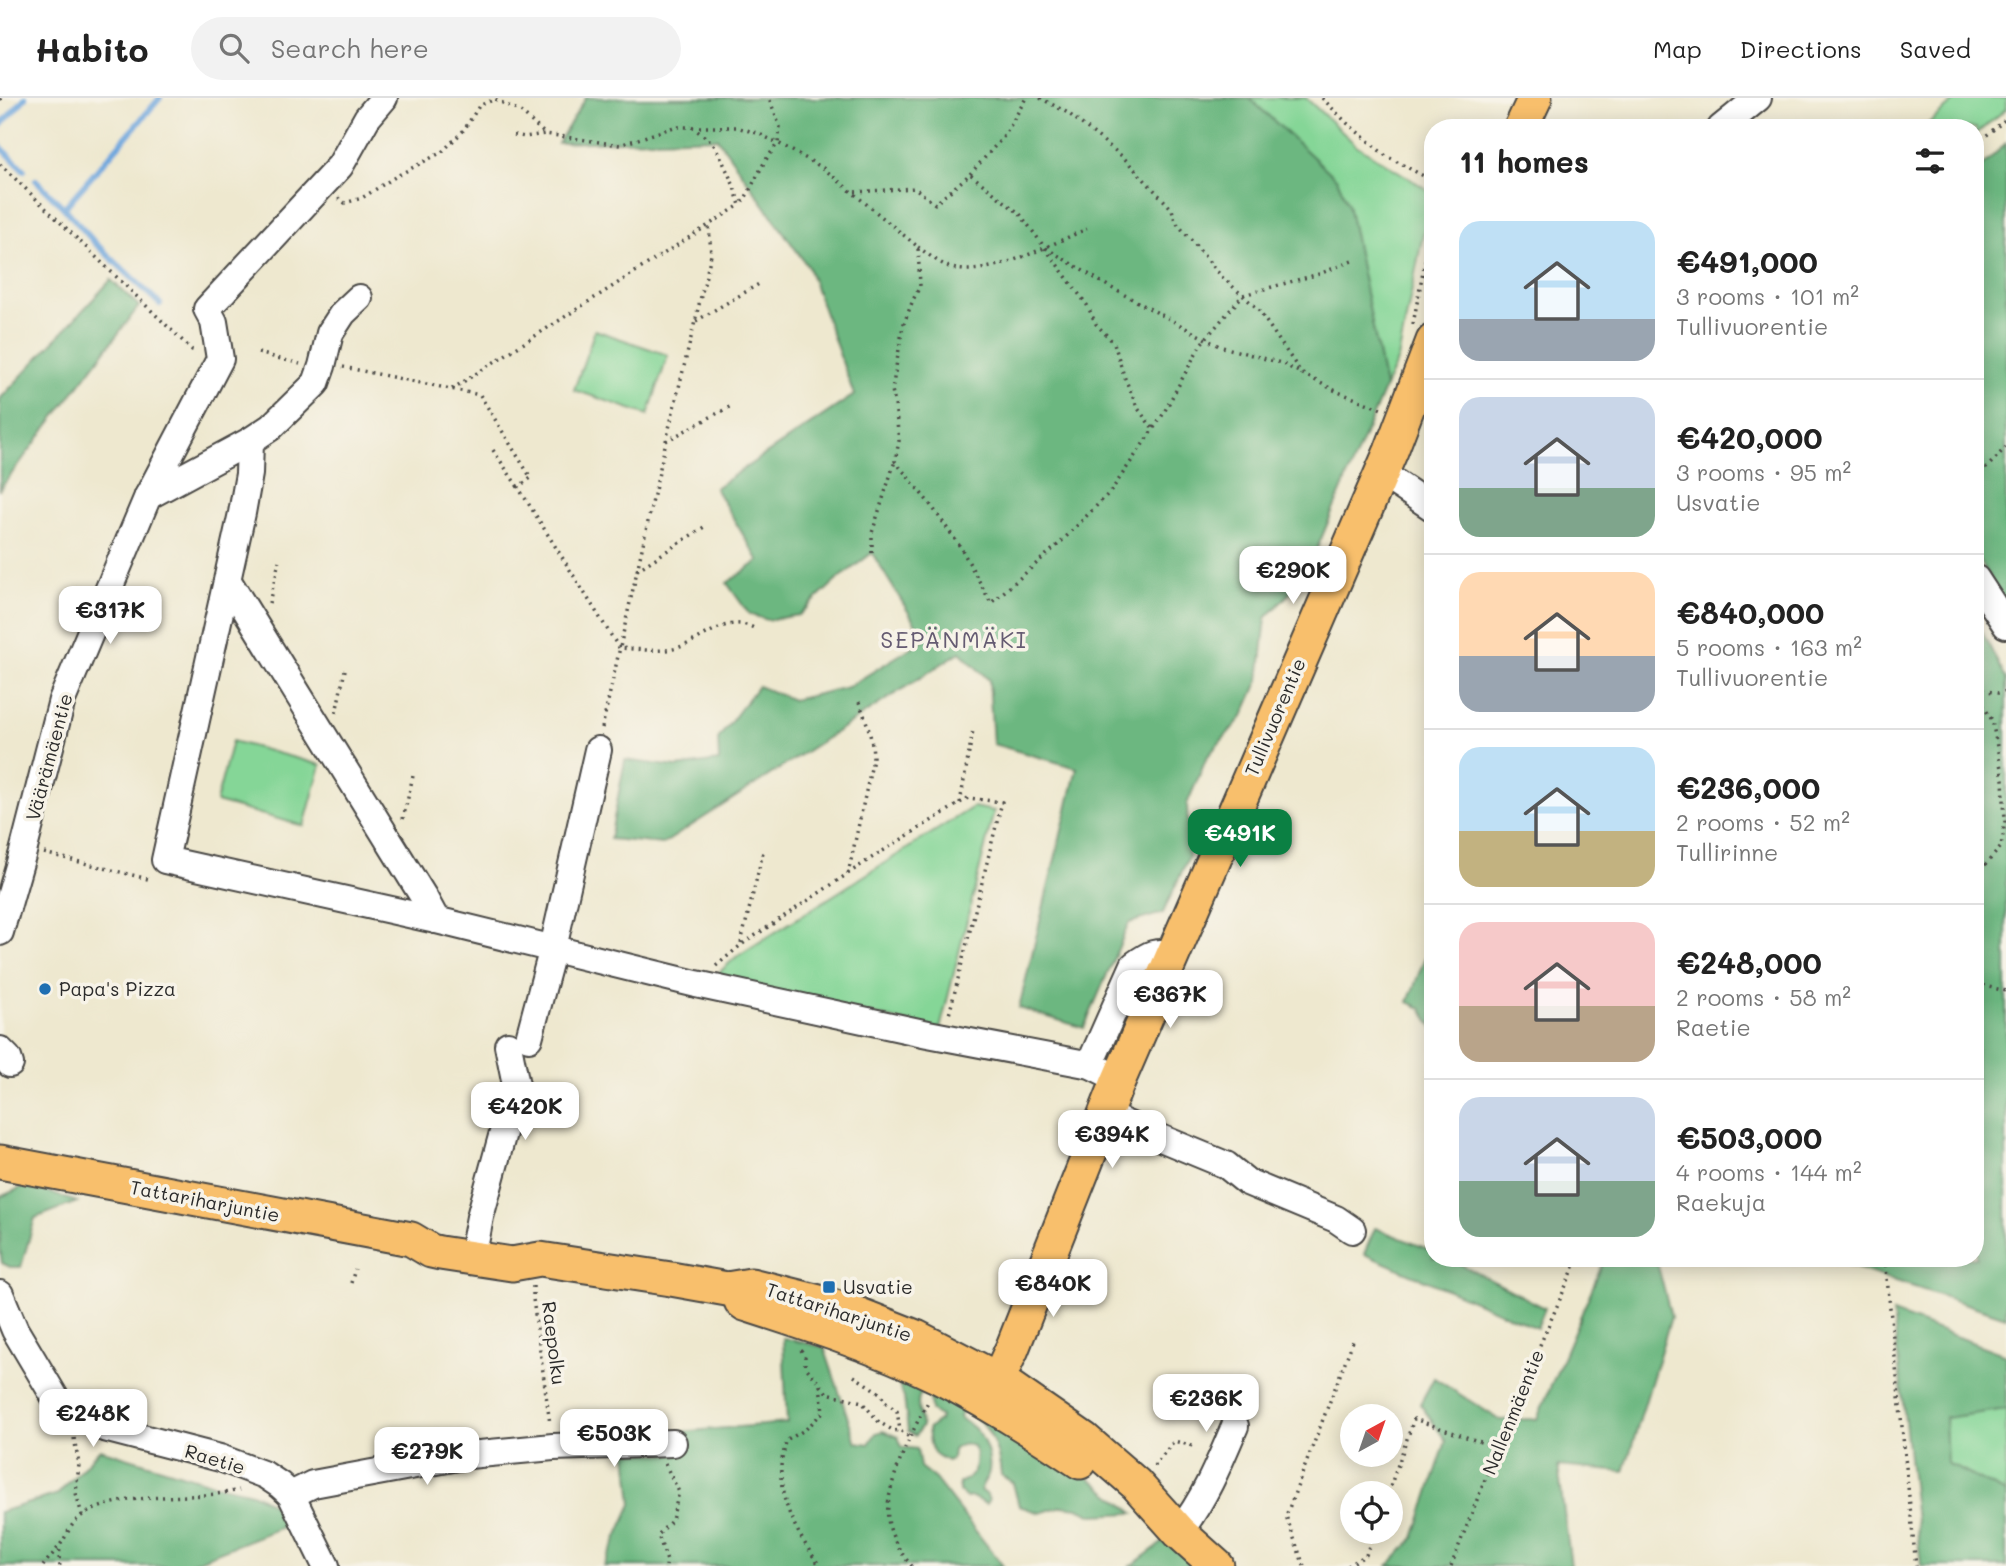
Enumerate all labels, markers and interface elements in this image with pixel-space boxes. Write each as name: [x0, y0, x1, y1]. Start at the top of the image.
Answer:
search box: [191, 17, 681, 80]
text: Habito: [35, 27, 149, 70]
icon: search: [215, 29, 253, 67]
text: Search here: [271, 31, 429, 65]
text: Map: [1653, 33, 1702, 64]
text: Directions: [1740, 33, 1862, 64]
text: Saved: [1900, 33, 1971, 64]
text: 11 homes: [1459, 141, 1589, 181]
icon: filters: [1911, 142, 1949, 180]
text: €491,000: [1676, 241, 1818, 281]
icon: home: [1515, 249, 1599, 333]
text: 3 rooms · 101 m²: [1676, 281, 1859, 311]
text: Tullivuorentie: [1676, 311, 1828, 341]
text: €420,000: [1676, 417, 1823, 457]
icon: home: [1515, 425, 1599, 509]
text: 3 rooms · 95 m²: [1676, 457, 1851, 487]
text: Usvatie: [1676, 487, 1760, 517]
pin: €290K: [1244, 546, 1342, 606]
text: €290K: [1255, 554, 1331, 584]
pin: €317K: [61, 587, 159, 646]
text: €840,000: [1676, 592, 1824, 632]
text: €317K: [75, 594, 145, 624]
icon: home: [1515, 600, 1599, 684]
district label: SEPÄNMÄKI: [880, 624, 1028, 654]
text: 5 rooms · 163 m²: [1676, 632, 1862, 662]
street label: Tullivuorentie: [1238, 654, 1311, 780]
text: Tullivuorentie: [1676, 662, 1828, 692]
street label: Väärämäentie: [19, 690, 78, 823]
text: €236,000: [1676, 767, 1820, 807]
icon: home: [1515, 775, 1599, 859]
text: 2 rooms · 52 m²: [1676, 807, 1850, 837]
pin: €491K: [1191, 810, 1289, 869]
text: €491K: [1204, 817, 1276, 847]
text: Tullirinne: [1676, 837, 1778, 867]
text: €248,000: [1676, 942, 1822, 982]
icon: home: [1515, 950, 1599, 1034]
pin: €367K: [1121, 970, 1219, 1030]
place label: Papa's Pizza: [59, 976, 176, 1001]
text: €367K: [1133, 978, 1207, 1008]
marker: Papa's Pizza: [37, 981, 53, 997]
text: 2 rooms · 58 m²: [1676, 982, 1851, 1012]
text: Raetie: [1676, 1012, 1751, 1042]
pin: €420K: [476, 1082, 574, 1142]
text: €420K: [487, 1090, 563, 1120]
pin: €394K: [1063, 1110, 1161, 1170]
text: €503,000: [1676, 1117, 1822, 1157]
text: €394K: [1074, 1118, 1150, 1148]
icon: home: [1515, 1125, 1599, 1209]
text: 4 rooms · 144 m²: [1676, 1157, 1862, 1187]
street label: Tattariharjuntie: [128, 1174, 282, 1227]
text: Raekuja: [1676, 1187, 1766, 1217]
pin: €840K: [1004, 1260, 1102, 1319]
text: €840K: [1014, 1267, 1092, 1297]
place label: Usvatie: [843, 1274, 913, 1299]
street label: Tattariharjuntie: [763, 1276, 915, 1347]
marker: Usvatie: [821, 1279, 837, 1295]
street label: Raepolku: [537, 1300, 572, 1386]
street label: Nallenmäentie: [1476, 1346, 1549, 1478]
pin: €236K: [1157, 1374, 1255, 1434]
text: €236K: [1169, 1382, 1243, 1412]
pin: €248K: [44, 1390, 142, 1449]
text: €248K: [55, 1397, 131, 1427]
north arrow: [1340, 1404, 1404, 1466]
map controls: [1340, 1404, 1403, 1544]
pin: €503K: [565, 1410, 663, 1469]
text: €503K: [576, 1417, 652, 1447]
pin: €279K: [378, 1428, 476, 1487]
text: €279K: [390, 1435, 464, 1465]
street label: Raetie: [182, 1438, 248, 1479]
button: locate: [1340, 1481, 1403, 1544]

